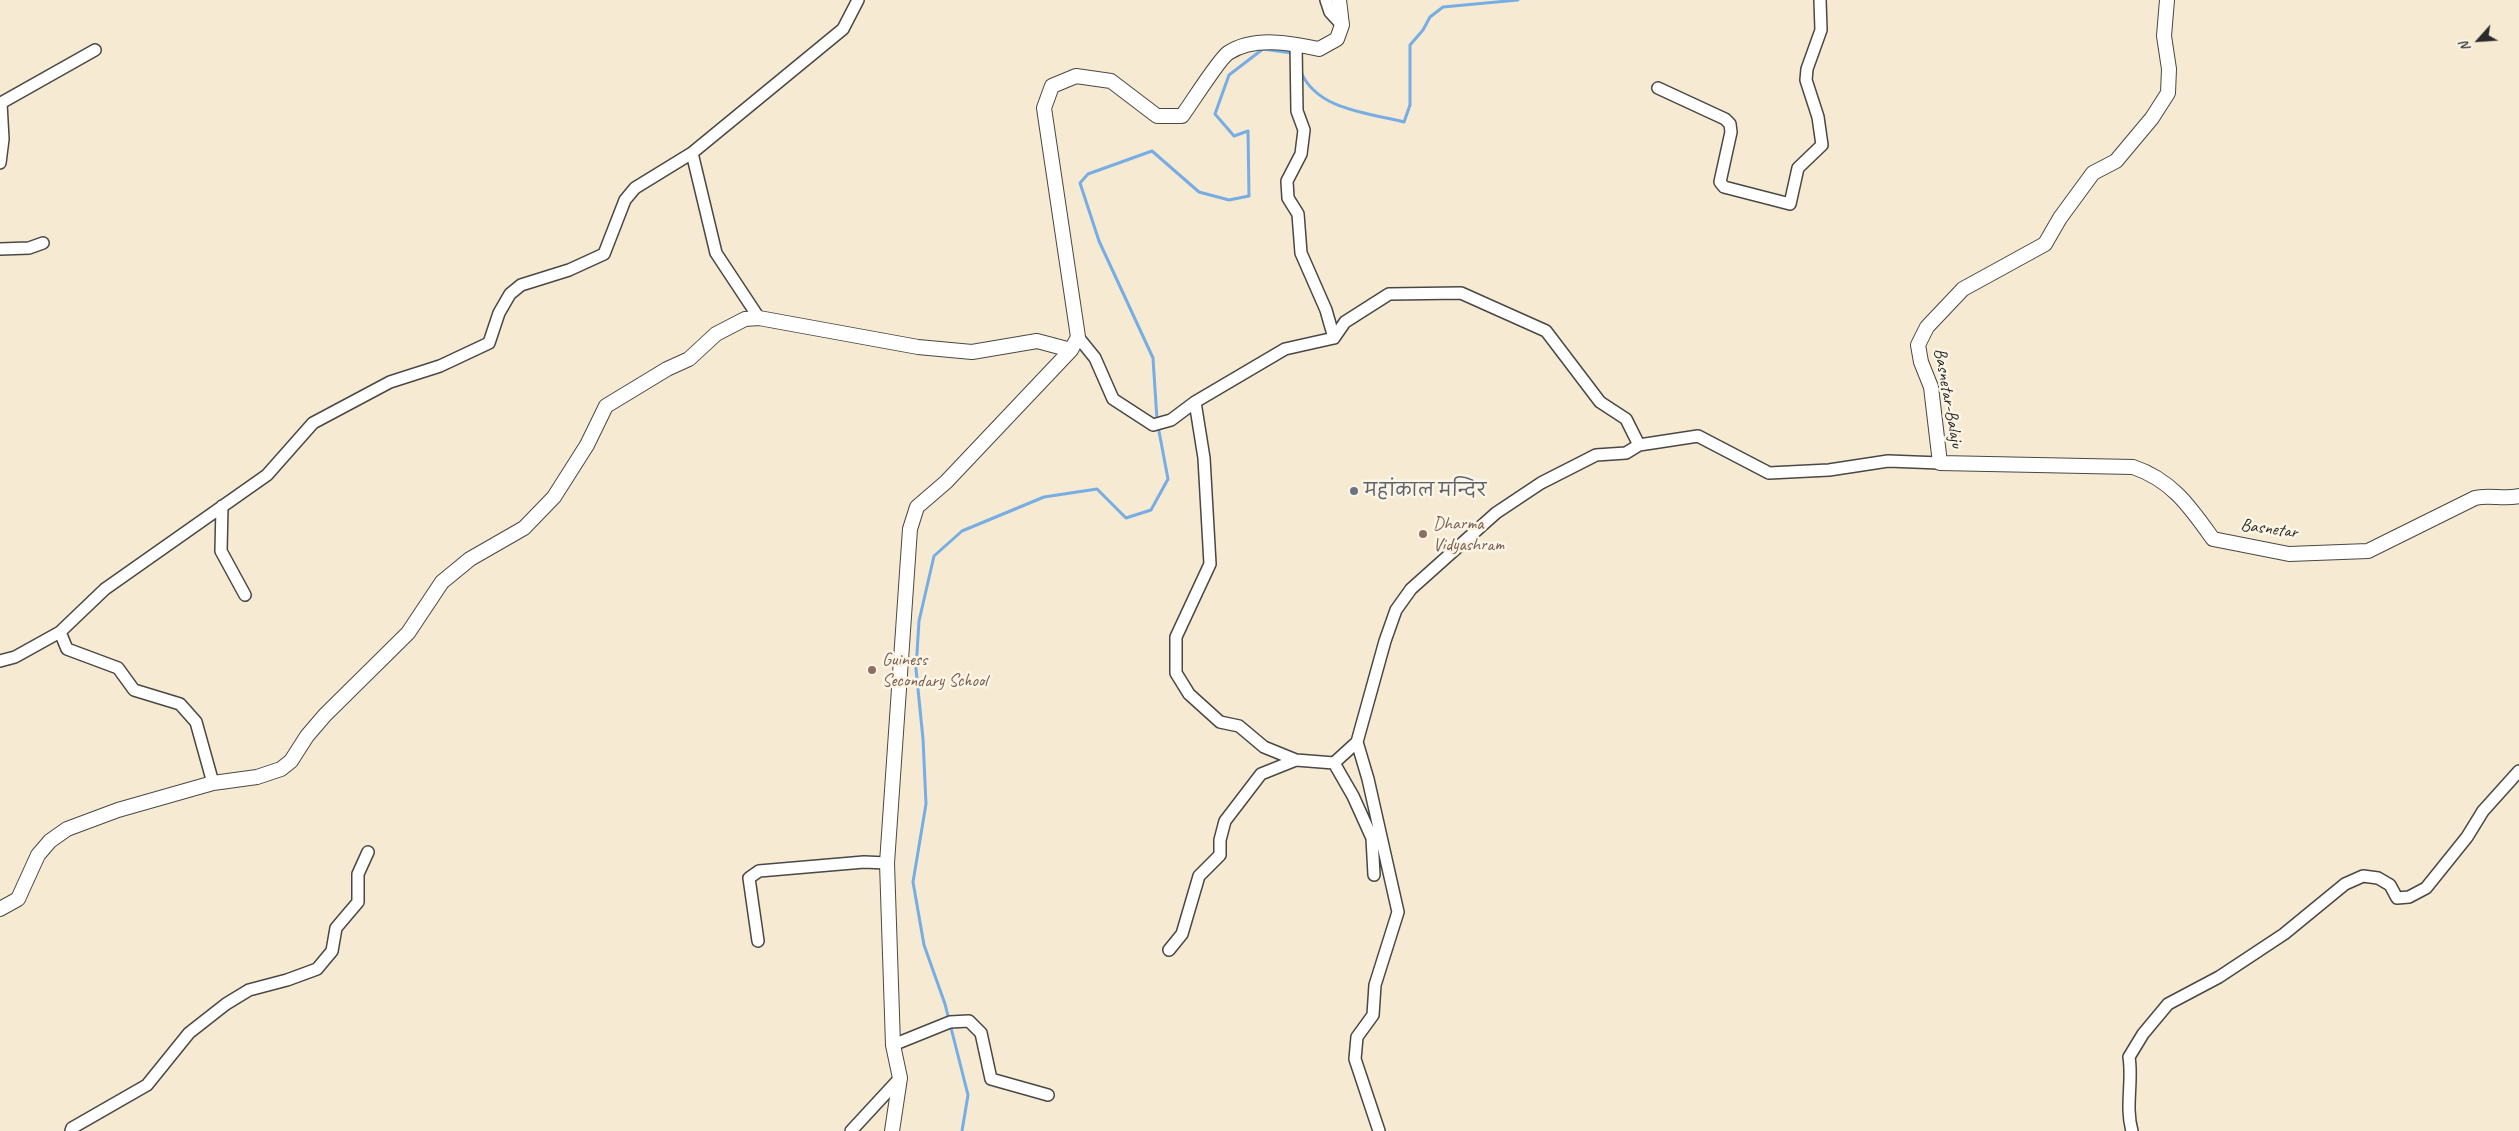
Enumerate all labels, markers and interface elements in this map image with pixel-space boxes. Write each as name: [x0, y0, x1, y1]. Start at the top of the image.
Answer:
north arrow: [2454, 15, 2504, 65]
text: N: [2456, 39, 2475, 54]
street label: Basnetar-Balaju: [1929, 346, 1967, 450]
place label: महांकाल मन्दिर: [1364, 480, 1486, 502]
marker: महांकाल मन्दिर: [1348, 485, 1360, 497]
place label: Dharma Vidyashram: [1433, 513, 1504, 556]
street label: Basnetar: [2239, 514, 2299, 544]
marker: Dharma Vidyashram: [1417, 528, 1429, 540]
place label: Guiness Secondary School: [882, 649, 987, 692]
marker: Guiness Secondary School: [866, 664, 878, 676]

